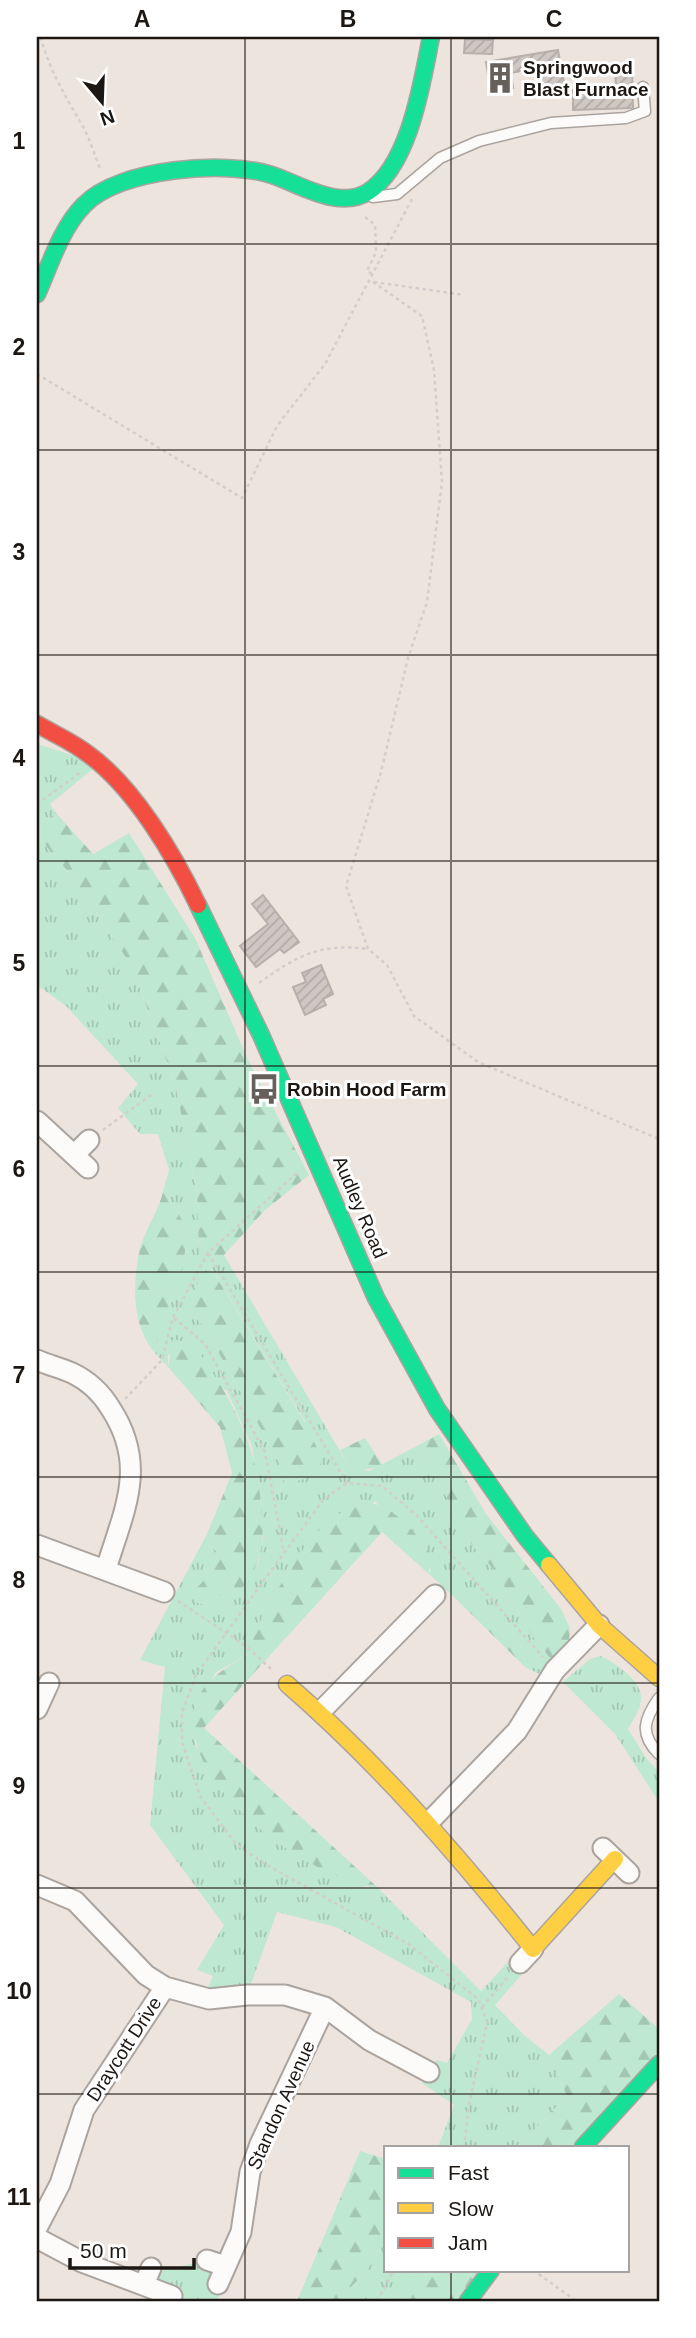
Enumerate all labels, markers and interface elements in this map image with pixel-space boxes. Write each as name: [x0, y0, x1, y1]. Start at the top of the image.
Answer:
text: A: [134, 6, 150, 32]
text: B: [340, 6, 356, 32]
text: C: [546, 6, 562, 32]
place label: Springwood Blast Furnace: [523, 57, 649, 100]
building icon: Springwood Blast Furnace: [483, 61, 517, 95]
north arrow: [66, 66, 136, 136]
text: N: [97, 105, 117, 130]
text: 1: [13, 128, 26, 154]
text: 2: [13, 334, 25, 360]
text: 3: [13, 539, 25, 565]
text: 4: [13, 745, 26, 771]
text: 5: [13, 950, 26, 976]
bus stop icon: Robin Hood Farm: [247, 1072, 281, 1106]
place label: Robin Hood Farm: [287, 1079, 446, 1100]
street label: Audley Road: [329, 1153, 391, 1261]
text: 6: [13, 1156, 25, 1182]
text: 7: [13, 1362, 25, 1388]
text: 8: [13, 1567, 26, 1593]
text: 9: [13, 1773, 25, 1799]
text: 10: [6, 1978, 32, 2004]
street label: Draycott Drive: [82, 1993, 166, 2105]
street label: Standon Avenue: [243, 2037, 319, 2173]
legend: [384, 2146, 630, 2272]
text: Fast: [448, 2161, 489, 2184]
text: 11: [7, 2184, 31, 2210]
text: Slow: [448, 2197, 494, 2220]
scale bar: [70, 2226, 194, 2270]
text: Jam: [448, 2231, 488, 2254]
text: 50 m: [80, 2239, 127, 2262]

